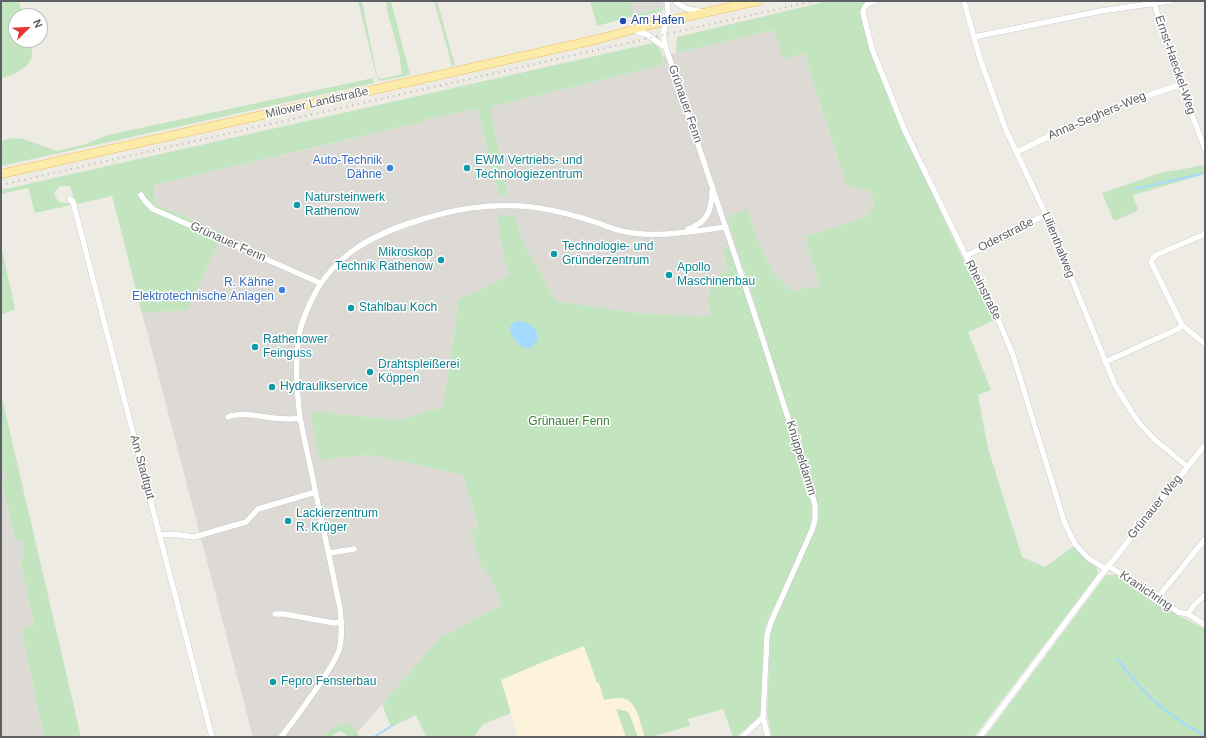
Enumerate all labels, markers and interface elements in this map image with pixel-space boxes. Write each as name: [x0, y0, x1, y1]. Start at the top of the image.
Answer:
north arrow: [8, 8, 48, 48]
place label: Am Hafen: [631, 14, 684, 28]
street label: Ernst-Haeckel-Weg: [1151, 14, 1199, 116]
marker: Am Hafen: [618, 16, 628, 26]
text: N: [31, 17, 45, 30]
street label: Grünauer Fenn: [665, 63, 705, 145]
street label: Milower Landstraße: [264, 84, 370, 122]
street label: Anna-Seghers-Weg: [1046, 89, 1148, 143]
place label: Auto-Technik Dähne: [313, 154, 382, 182]
place label: EWM Vertriebs- und Technologiezentrum: [475, 154, 582, 182]
marker: Auto-Technik Dähne: [385, 163, 395, 173]
marker: EWM Vertriebs- und Technologiezentrum: [462, 163, 472, 173]
place label: Natursteinwerk Rathenow: [305, 191, 385, 219]
marker: Natursteinwerk Rathenow: [292, 200, 302, 210]
street label: Lilienthalweg: [1038, 210, 1078, 280]
street label: Oderstraße: [976, 215, 1036, 255]
street label: Grünauer Fenn: [188, 219, 268, 265]
place label: Technologie- und Gründerzentrum: [562, 240, 653, 268]
place label: Mikroskop Technik Rathenow: [335, 246, 433, 274]
marker: Technologie- und Gründerzentrum: [549, 249, 559, 259]
marker: Mikroskop Technik Rathenow: [436, 255, 446, 265]
street label: Rheinstraße: [962, 258, 1004, 322]
place label: Apollo Maschinenbau: [677, 261, 755, 289]
marker: Apollo Maschinenbau: [664, 270, 674, 280]
place label: R. Kähne Elektrotechnische Anlagen: [132, 276, 274, 304]
marker: R. Kähne Elektrotechnische Anlagen: [277, 285, 287, 295]
place label: Stahlbau Koch: [359, 301, 437, 315]
marker: Stahlbau Koch: [346, 303, 356, 313]
place label: Rathenower Feinguss: [263, 333, 328, 361]
marker: Rathenower Feinguss: [250, 342, 260, 352]
place label: Drahtspleißerei Köppen: [378, 358, 459, 386]
marker: Drahtspleißerei Köppen: [365, 367, 375, 377]
place label: Hydraulikservice: [280, 380, 368, 394]
marker: Hydraulikservice: [267, 382, 277, 392]
park label: Grünauer Fenn: [528, 415, 610, 429]
street label: Knüppeldamm: [783, 419, 819, 497]
street label: Am Stadtgut: [126, 433, 158, 501]
street label: Grünauer Weg: [1125, 472, 1185, 542]
place label: Lackierzentrum R. Krüger: [296, 507, 378, 535]
marker: Lackierzentrum R. Krüger: [283, 516, 293, 526]
street label: Kranichring: [1117, 568, 1175, 614]
place label: Fepro Fensterbau: [281, 675, 376, 689]
marker: Fepro Fensterbau: [268, 677, 278, 687]

